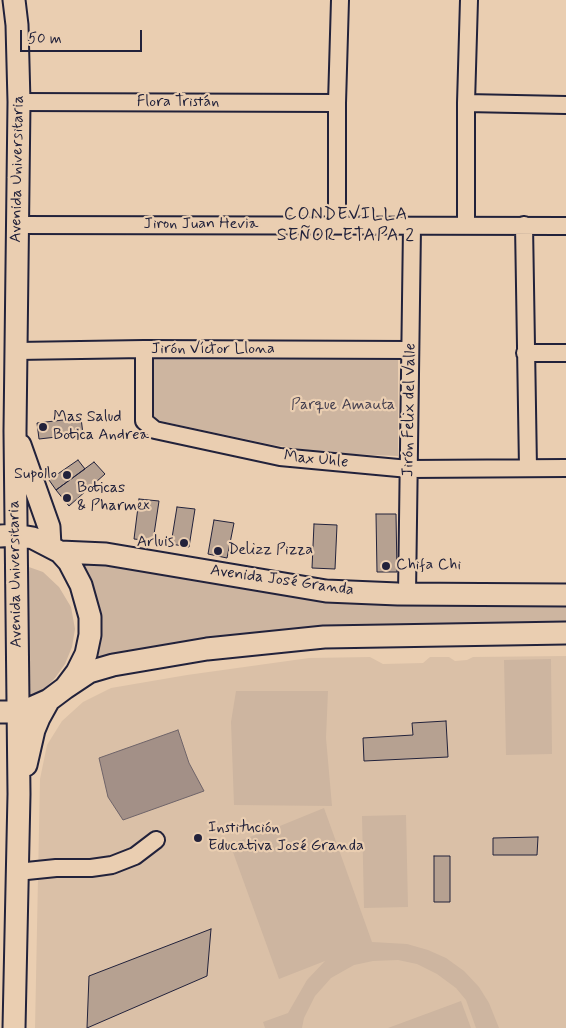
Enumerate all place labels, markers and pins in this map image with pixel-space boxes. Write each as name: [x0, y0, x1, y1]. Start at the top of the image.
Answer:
place label: Mas Salud Botica Andrea: [53, 408, 149, 446]
marker: Mas Salud Botica Andrea: [37, 421, 49, 433]
place label: Supollo: [14, 465, 57, 485]
marker: Supollo: [61, 469, 73, 481]
place label: Boticas & Pharmex: [77, 479, 150, 517]
marker: Boticas & Pharmex: [61, 492, 73, 504]
place label: Arluis: [137, 533, 174, 553]
marker: Arluis: [178, 537, 190, 549]
place label: Delizz Pizza: [228, 541, 313, 561]
marker: Delizz Pizza: [212, 545, 224, 557]
place label: Chifa Chi: [396, 556, 461, 576]
marker: Chifa Chi: [380, 560, 392, 572]
place label: Institución Educativa José Granda: [208, 819, 364, 857]
marker: Institución Educativa José Granda: [192, 832, 204, 844]

